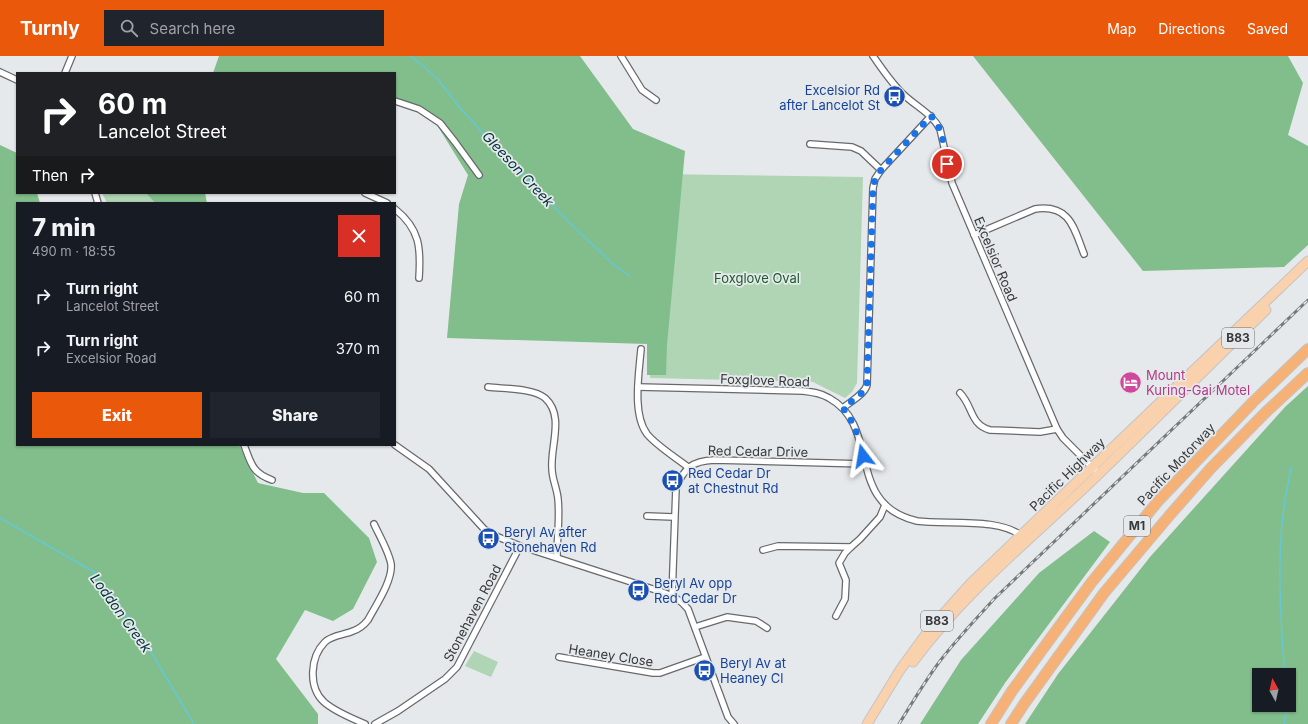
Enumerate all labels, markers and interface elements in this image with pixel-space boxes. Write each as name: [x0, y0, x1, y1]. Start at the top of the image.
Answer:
search box: [104, 10, 384, 46]
text: Turnly: [20, 17, 80, 40]
icon: search: [118, 17, 140, 39]
text: Search here: [150, 19, 235, 38]
text: Map: [1107, 20, 1136, 37]
text: Directions: [1158, 20, 1225, 37]
text: Saved: [1247, 20, 1288, 37]
place label: Excelsior Rd after Lancelot St: [779, 82, 880, 113]
bus stop icon: Excelsior Rd after Lancelot St: [882, 84, 908, 110]
text: 60 m: [98, 87, 167, 121]
icon: right: [32, 88, 84, 140]
text: Lancelot Street: [98, 121, 227, 142]
water label: Gleeson Creek: [479, 127, 558, 210]
pin: [930, 147, 964, 181]
icon: arrive: [936, 153, 958, 175]
icon: right: [76, 164, 98, 186]
text: Then: [32, 166, 68, 185]
text: 7 min: [32, 213, 96, 242]
street label: Excelsior Road: [971, 214, 1021, 304]
button: close: [338, 215, 380, 257]
text: 490 m · 18:55: [32, 243, 116, 259]
park label: Foxglove Oval: [714, 270, 800, 286]
text: Turn right: [66, 279, 138, 298]
icon: right: [32, 285, 54, 307]
text: 60 m: [344, 287, 380, 306]
text: Lancelot Street: [66, 298, 159, 314]
road number: B83: [1222, 328, 1254, 348]
text: Turn right: [66, 331, 138, 350]
icon: right: [32, 337, 54, 359]
text: 370 m: [336, 339, 380, 358]
text: Excelsior Road: [66, 350, 157, 366]
place label: Mount Kuring-Gai Motel: [1146, 367, 1250, 398]
hotel icon: Mount Kuring-Gai Motel: [1117, 369, 1143, 395]
street label: Foxglove Road: [720, 370, 810, 390]
button: Exit: [32, 392, 202, 438]
button: Share: [210, 392, 380, 438]
street label: Pacific Motorway: [1134, 420, 1218, 508]
street label: Pacific Highway: [1026, 434, 1108, 514]
position arrow: [842, 435, 884, 477]
street label: Red Cedar Drive: [708, 442, 808, 460]
place label: Red Cedar Dr at Chestnut Rd: [688, 465, 779, 496]
bus stop icon: Red Cedar Dr at Chestnut Rd: [659, 467, 685, 493]
road number: M1: [1124, 516, 1150, 536]
place label: Beryl Av after Stonehaven Rd: [504, 524, 596, 555]
bus stop icon: Beryl Av after Stonehaven Rd: [475, 526, 501, 552]
street label: Stonehaven Road: [440, 562, 504, 664]
water label: Loddon Creek: [87, 570, 156, 656]
place label: Beryl Av opp Red Cedar Dr: [654, 575, 737, 606]
bus stop icon: Beryl Av opp Red Cedar Dr: [625, 577, 651, 603]
road number: B83: [921, 611, 953, 631]
street label: Heaney Close: [568, 640, 654, 670]
place label: Beryl Av at Heaney Cl: [720, 655, 786, 686]
bus stop icon: Beryl Av at Heaney Cl: [692, 657, 718, 683]
north arrow: [1252, 668, 1296, 712]
map controls: [1252, 668, 1296, 712]

